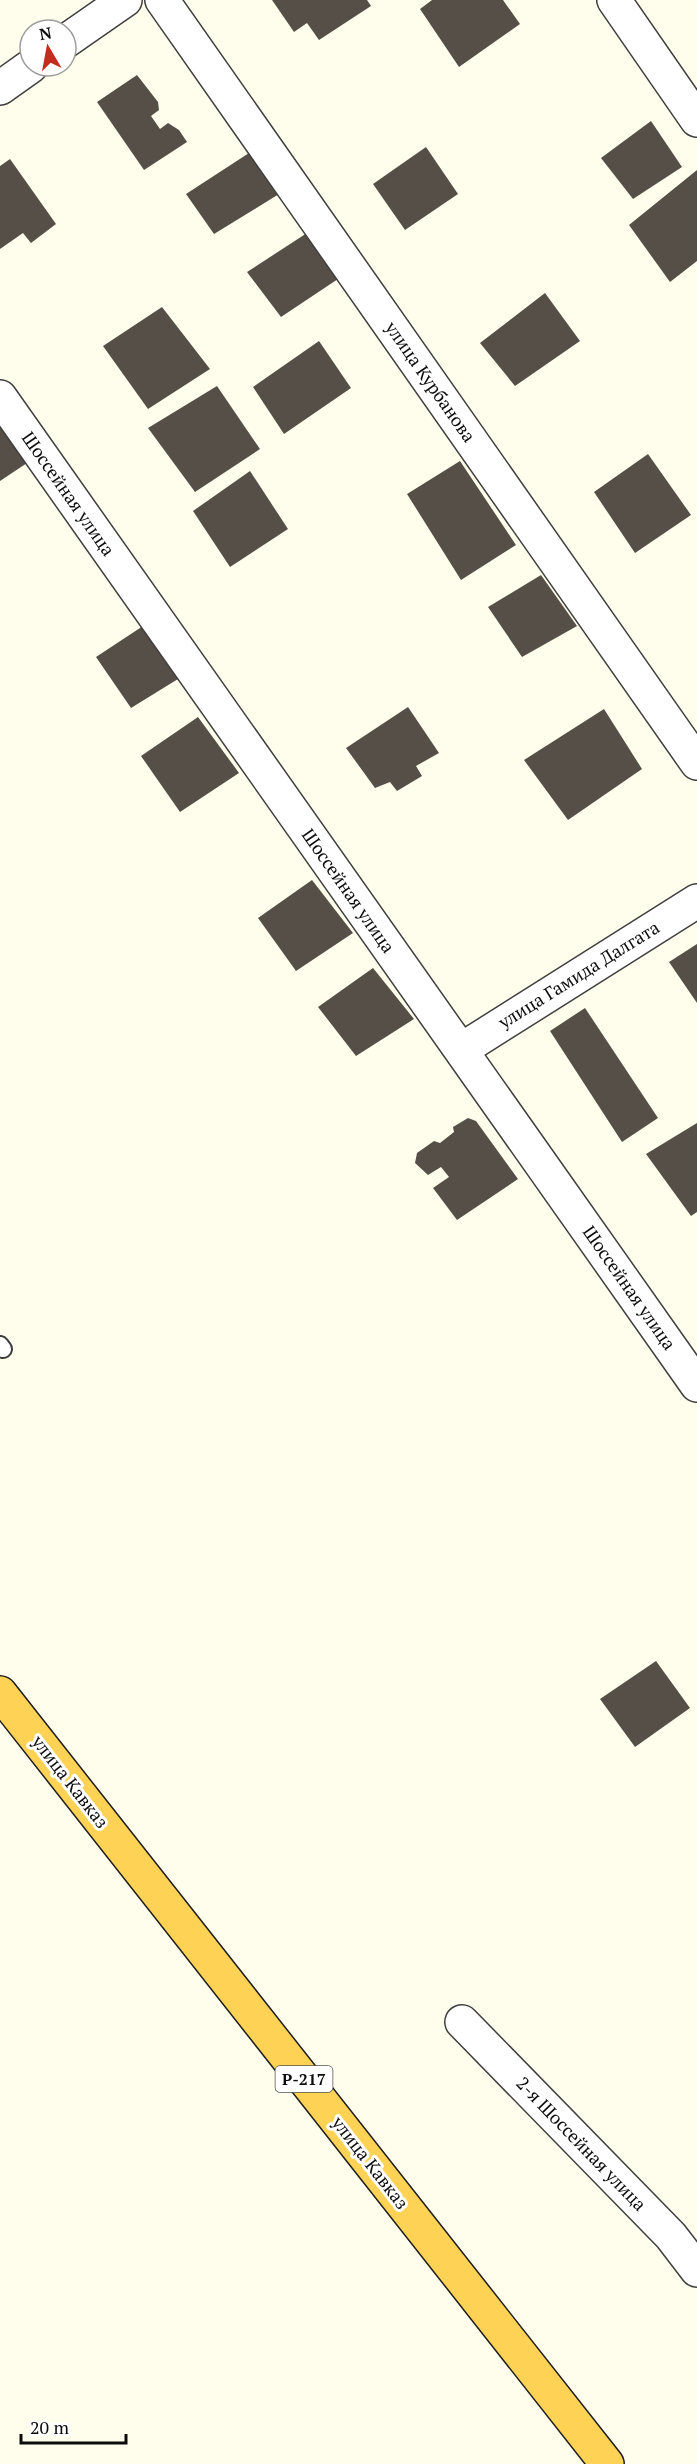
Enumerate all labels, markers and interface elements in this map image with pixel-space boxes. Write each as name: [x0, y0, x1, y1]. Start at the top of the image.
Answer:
north arrow: [18, 18, 78, 78]
text: N: [38, 21, 53, 45]
street label: улица Курбанова: [380, 315, 481, 447]
street label: Шоссейная улица: [17, 427, 121, 560]
street label: Шоссейная улица: [297, 824, 401, 957]
street label: улица Гамида Далгата: [492, 915, 664, 1034]
street label: Шоссейная улица: [578, 1221, 682, 1354]
street label: улица Кавказ: [26, 1729, 115, 1833]
road number: Р-217: [276, 2066, 332, 2092]
street label: 2-я Шоссейная улица: [511, 2071, 652, 2216]
street label: улица Кавказ: [326, 2110, 415, 2214]
scale bar: [21, 2407, 126, 2445]
text: 20 m: [30, 2415, 70, 2439]

